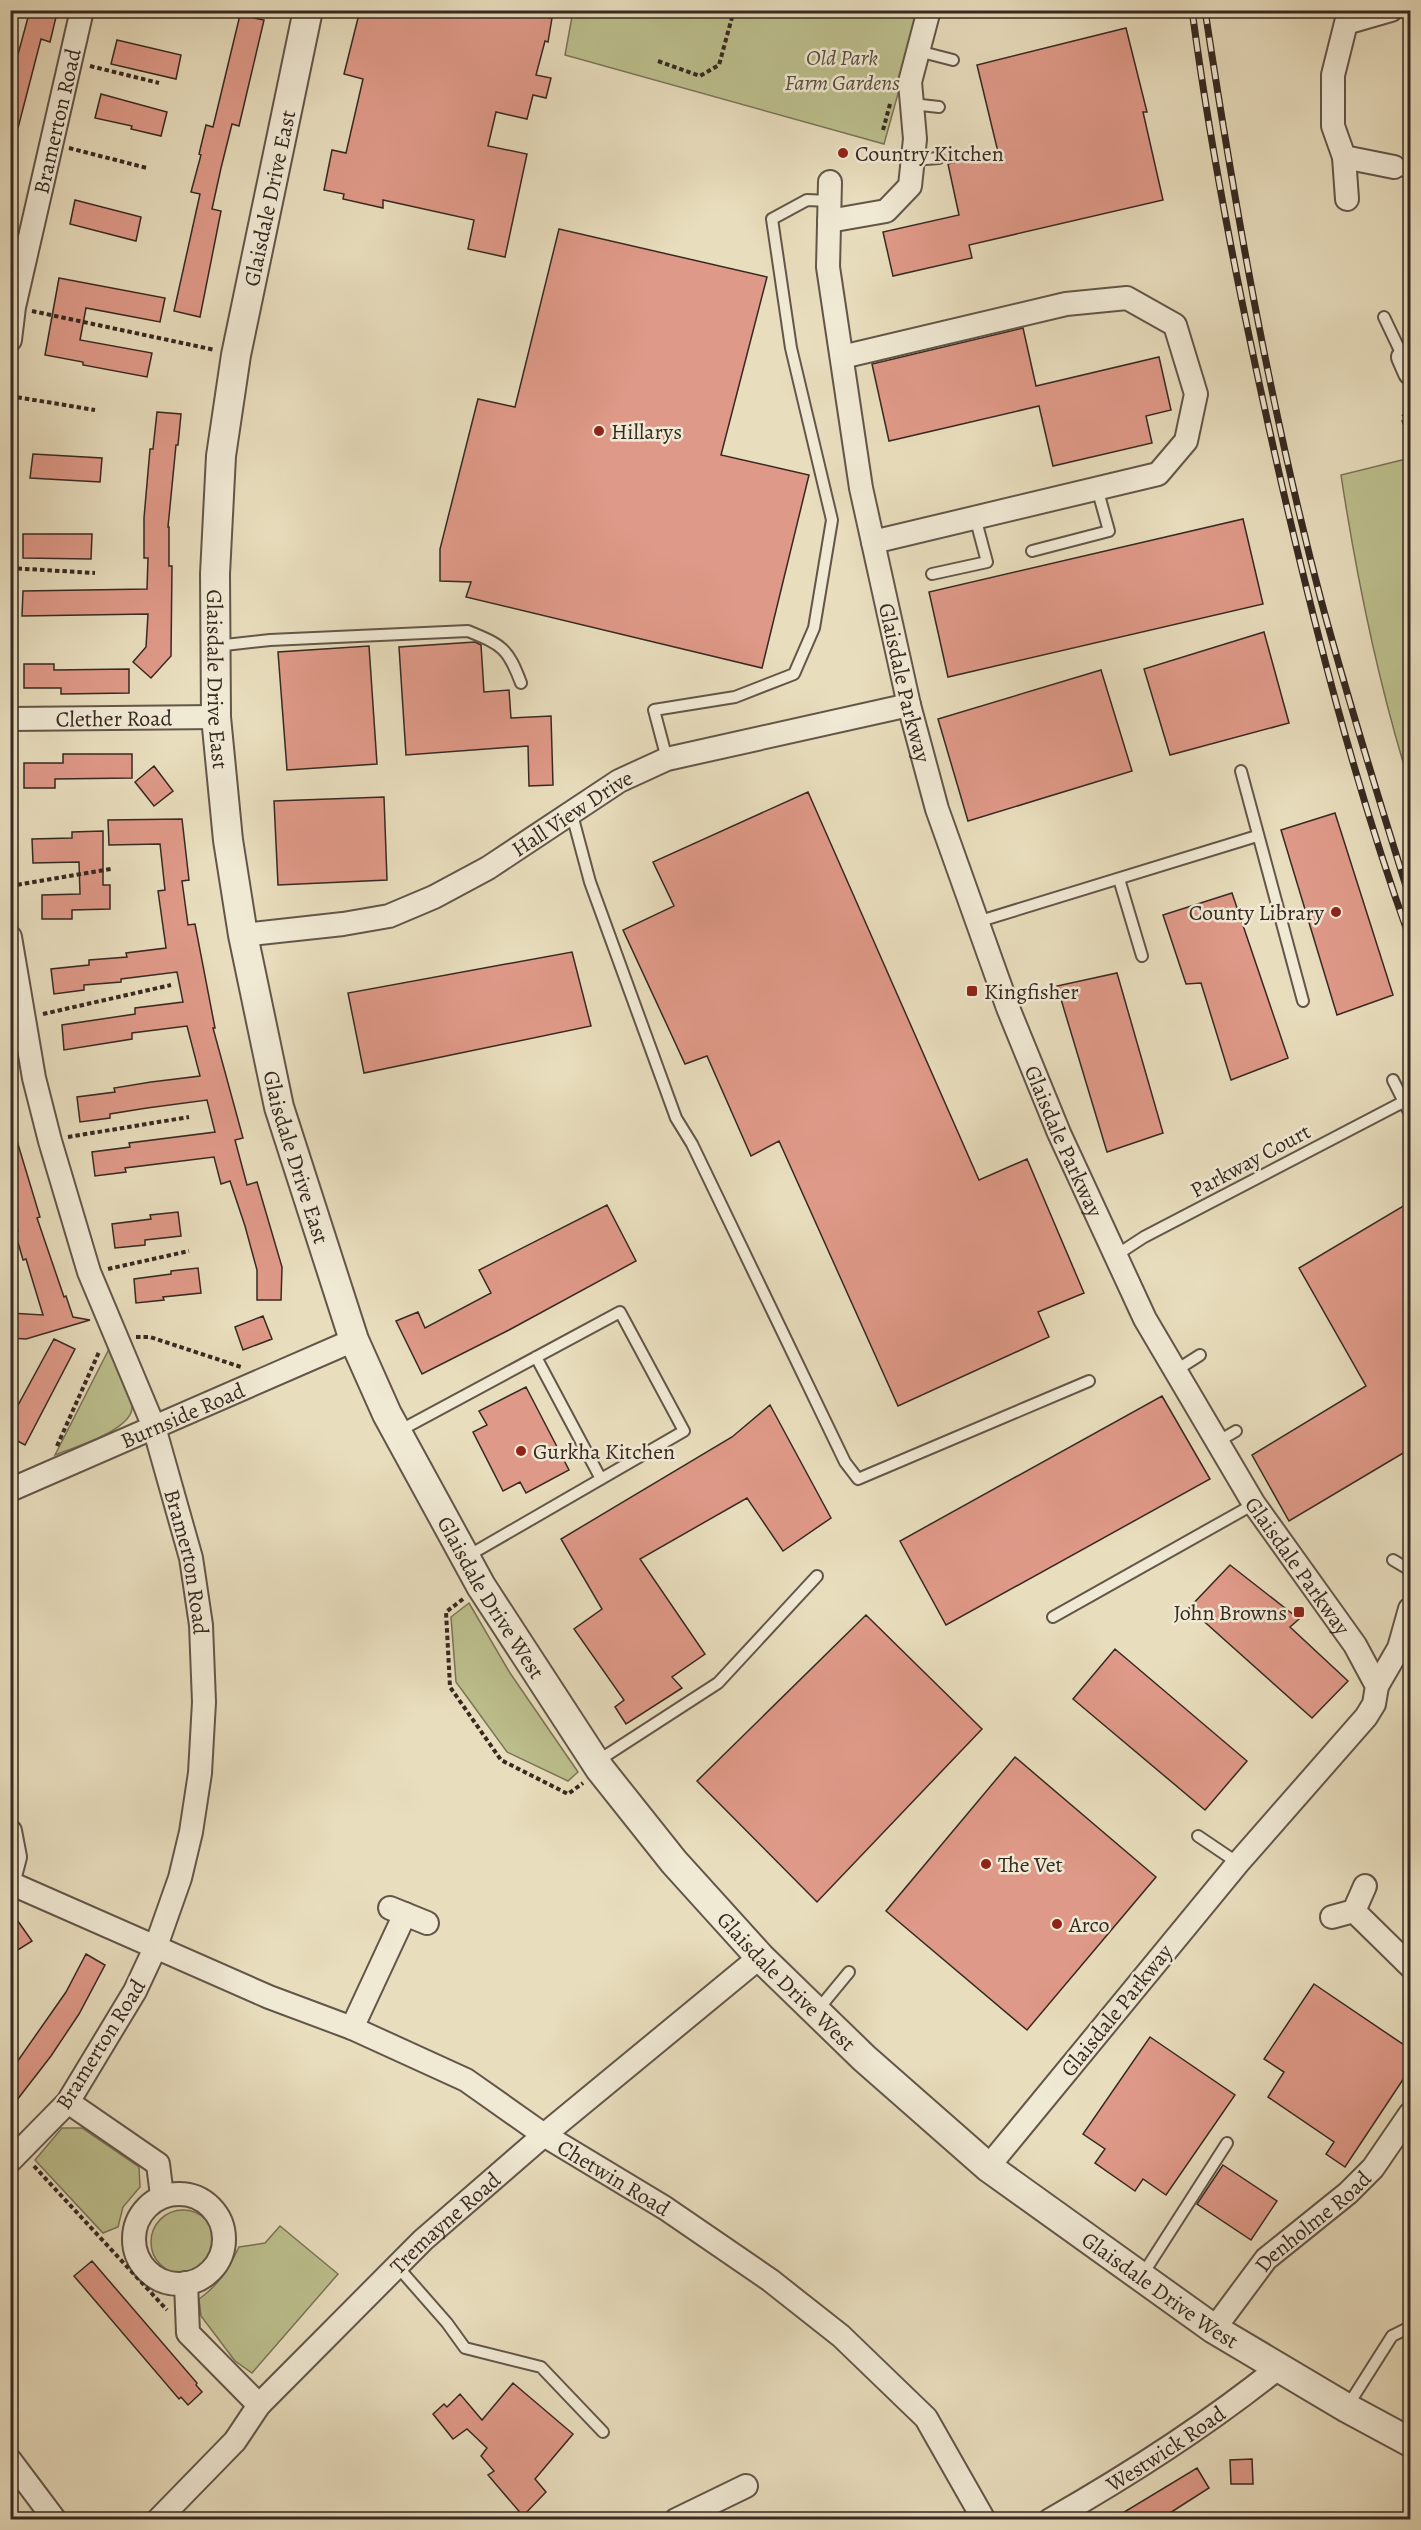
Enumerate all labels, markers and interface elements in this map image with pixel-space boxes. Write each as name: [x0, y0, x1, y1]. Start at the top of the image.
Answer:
park label: Old Park Farm Gardens: [784, 43, 900, 98]
street label: Bramerton Road: [26, 45, 89, 197]
street label: Glaisdale Drive East: [237, 107, 303, 289]
place label: Country Kitchen: [855, 139, 1004, 169]
marker: Country Kitchen: [836, 146, 850, 160]
place label: Hillarys: [611, 417, 682, 447]
marker: Hillarys: [592, 424, 606, 438]
street label: Glaisdale Drive East: [199, 589, 235, 770]
street label: Glaisdale Parkway: [871, 600, 938, 766]
street label: Clether Road: [56, 703, 173, 735]
street label: Hall View Drive: [506, 763, 638, 864]
place label: County Library: [1189, 898, 1324, 928]
marker: County Library: [1329, 905, 1343, 919]
place label: Kingfisher: [984, 977, 1079, 1007]
marker: Kingfisher: [965, 984, 979, 998]
street label: Glaisdale Parkway: [1017, 1061, 1110, 1222]
street label: Glaisdale Drive East: [256, 1068, 336, 1248]
street label: Parkway Court: [1185, 1117, 1316, 1205]
street label: Burnside Road: [116, 1375, 250, 1456]
place label: Gurkha Kitchen: [533, 1437, 675, 1467]
marker: Gurkha Kitchen: [514, 1444, 528, 1458]
street label: Bramerton Road: [156, 1486, 215, 1635]
street label: Glaisdale Parkway: [1238, 1491, 1357, 1641]
street label: Glaisdale Drive West: [430, 1511, 551, 1685]
place label: John Browns: [1173, 1598, 1287, 1628]
marker: John Browns: [1292, 1605, 1306, 1619]
place label: The Vet: [998, 1850, 1063, 1880]
marker: The Vet: [979, 1857, 993, 1871]
street label: Glaisdale Drive West: [710, 1905, 862, 2058]
place label: Arco: [1068, 1910, 1110, 1940]
marker: Arco: [1050, 1917, 1064, 1931]
street label: Glaisdale Parkway: [1054, 1938, 1180, 2083]
street label: Bramerton Road: [49, 1974, 153, 2115]
street label: Chetwin Road: [551, 2132, 676, 2224]
street label: Denholme Road: [1248, 2164, 1378, 2278]
street label: Tremayne Road: [383, 2165, 507, 2281]
street label: Glaisdale Drive West: [1075, 2225, 1244, 2356]
street label: Westwick Road: [1100, 2399, 1232, 2500]

